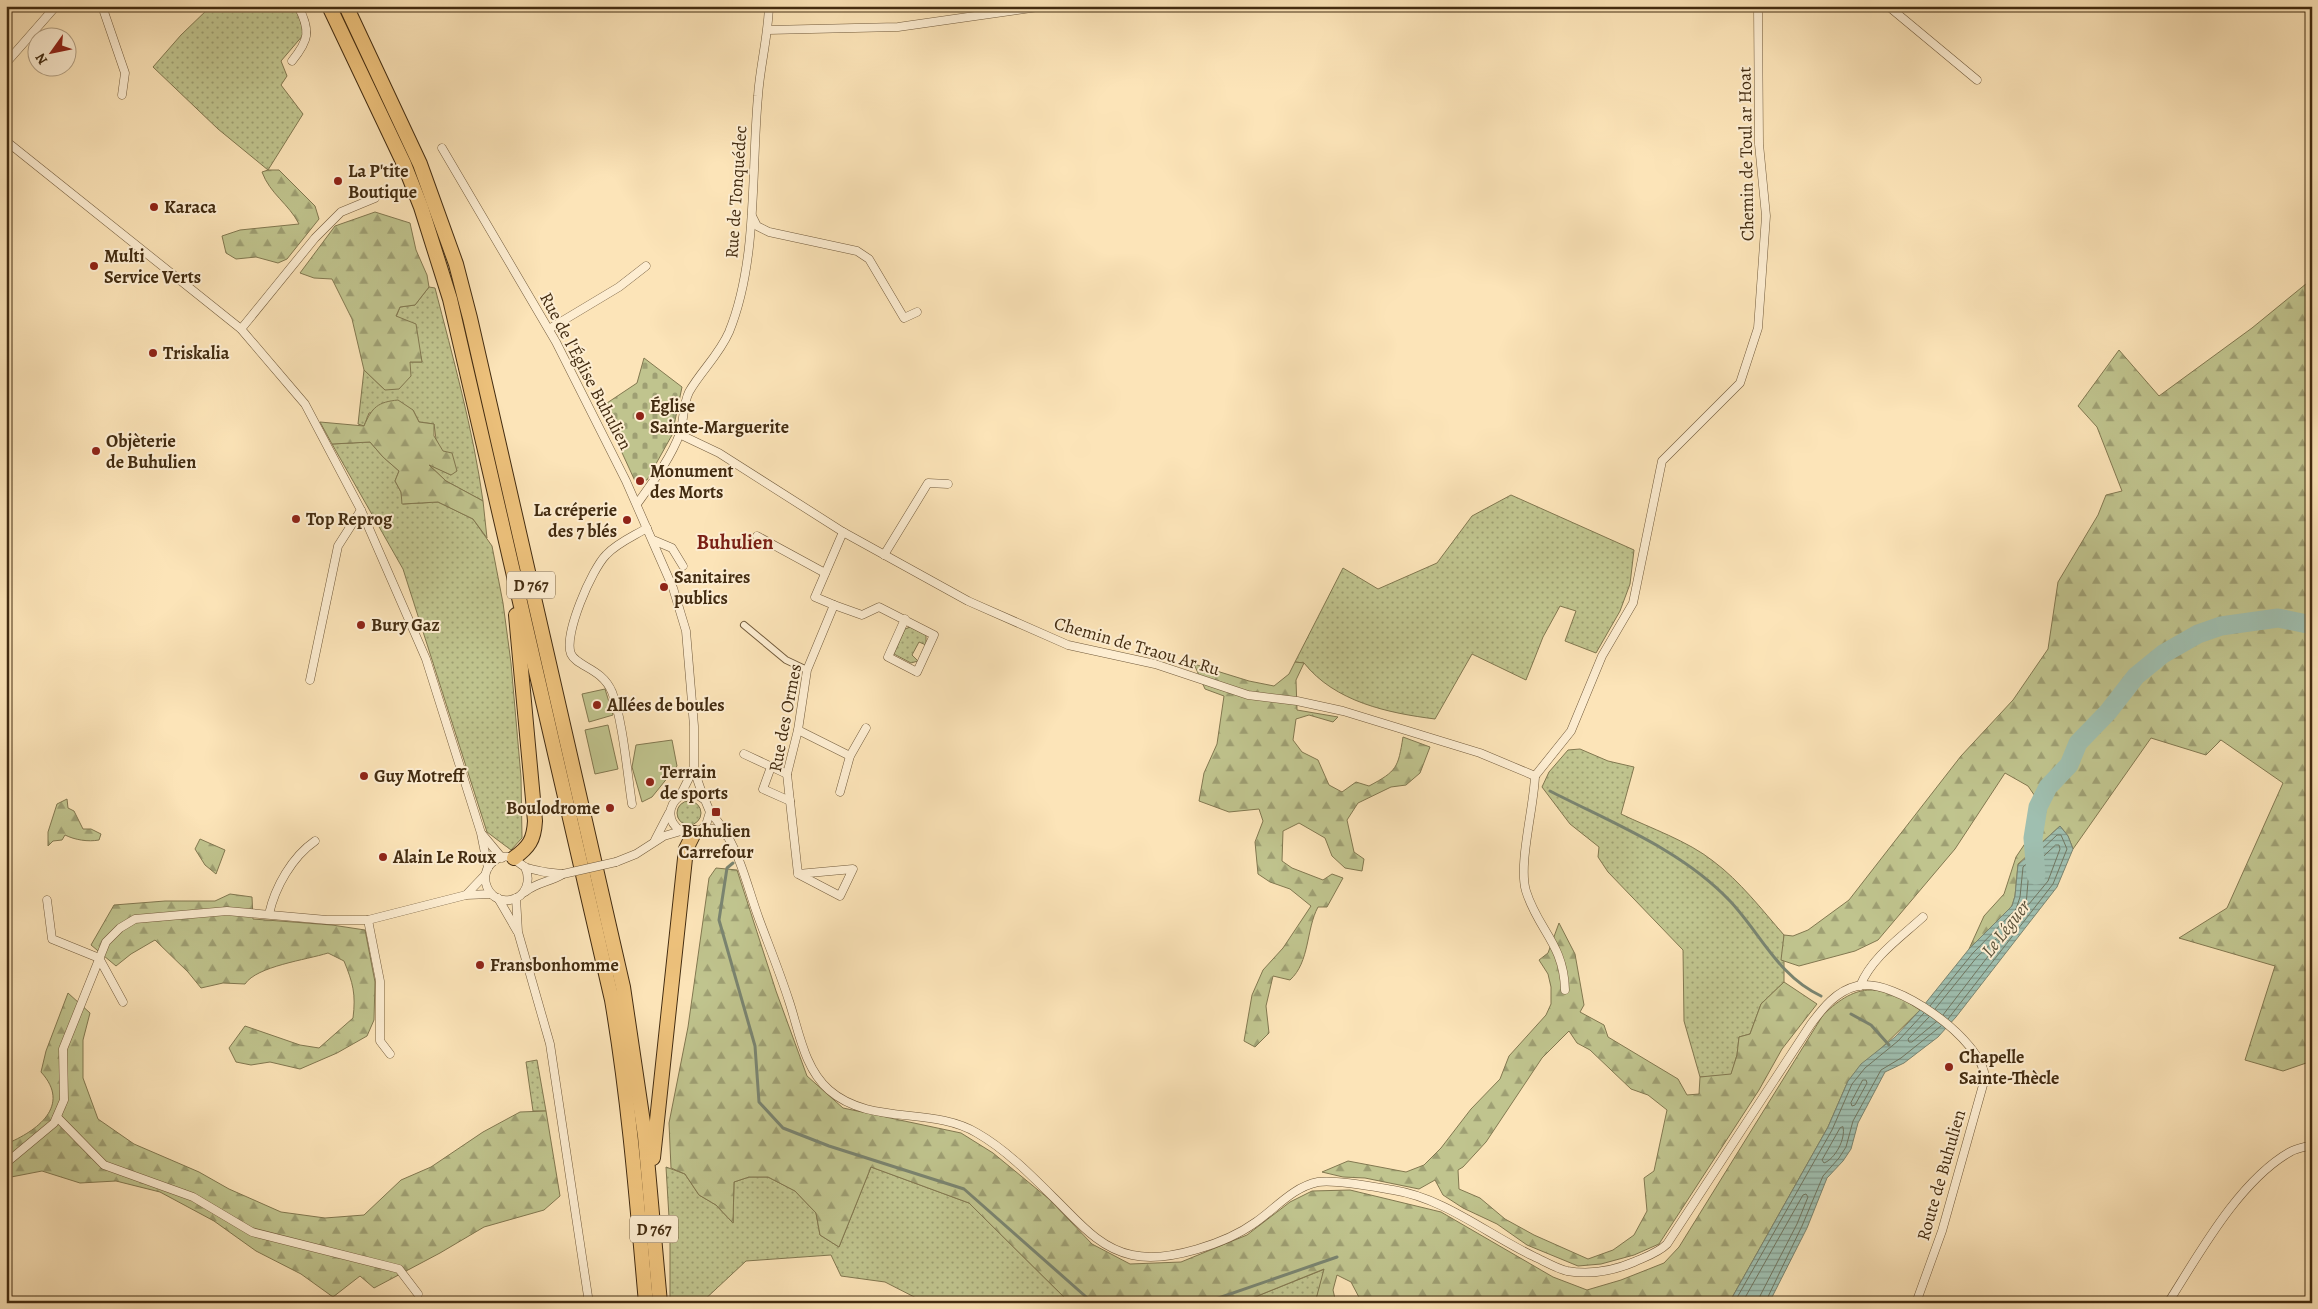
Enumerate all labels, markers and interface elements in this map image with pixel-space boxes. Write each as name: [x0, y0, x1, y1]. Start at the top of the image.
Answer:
north arrow: [28, 28, 78, 78]
text: N: [31, 49, 52, 68]
street label: Chemin de Toul ar Hoat: [1732, 67, 1760, 241]
street label: Rue de Tonquédec: [719, 125, 753, 259]
place label: La P'tite Boutique: [348, 159, 417, 204]
marker: La P'tite Boutique: [332, 175, 344, 187]
place label: Karaca: [164, 195, 217, 219]
marker: Karaca: [148, 201, 160, 213]
place label: Multi Service Verts: [104, 244, 201, 289]
marker: Multi Service Verts: [88, 260, 100, 272]
street label: Rue de l'Église Buhulien: [534, 288, 638, 454]
place label: Triskalia: [163, 341, 230, 365]
marker: Triskalia: [147, 347, 159, 359]
place label: Église Sainte-Marguerite: [650, 394, 789, 439]
marker: Église Sainte-Marguerite: [634, 410, 646, 422]
place label: Objèterie de Buhulien: [106, 429, 196, 474]
marker: Objèterie de Buhulien: [90, 445, 102, 457]
place label: Monument des Morts: [650, 459, 734, 504]
marker: Monument des Morts: [634, 475, 646, 487]
place label: La créperie des 7 blés: [533, 498, 617, 543]
place label: Top Reprog: [306, 507, 393, 531]
marker: Top Reprog: [290, 513, 302, 525]
marker: La créperie des 7 blés: [621, 514, 633, 526]
district label: Buhulien: [697, 529, 773, 556]
place label: Sanitaires publics: [674, 565, 750, 610]
road number: D 767: [507, 572, 555, 598]
marker: Sanitaires publics: [658, 581, 670, 593]
street label: Chemin de Traou Ar Ru: [1051, 611, 1223, 681]
place label: Bury Gaz: [371, 613, 440, 637]
marker: Bury Gaz: [355, 619, 367, 631]
street label: Rue des Ormes: [763, 662, 807, 774]
place label: Allées de boules: [606, 693, 725, 717]
marker: Allées de boules: [591, 699, 603, 711]
place label: Terrain de sports: [660, 760, 728, 805]
place label: Guy Motreff: [374, 764, 467, 788]
marker: Guy Motreff: [358, 770, 370, 782]
marker: Terrain de sports: [644, 776, 656, 788]
place label: Boulodrome: [506, 796, 600, 820]
marker: Boulodrome: [604, 802, 616, 814]
marker: Buhulien Carrefour: [710, 806, 722, 818]
place label: Buhulien Carrefour: [678, 819, 754, 864]
place label: Alain Le Roux: [392, 845, 496, 869]
marker: Alain Le Roux: [377, 851, 389, 863]
water label: Le Léguer: [1975, 893, 2037, 963]
place label: Fransbonhomme: [490, 953, 619, 977]
marker: Fransbonhomme: [474, 959, 486, 971]
place label: Chapelle Sainte-Thècle: [1959, 1045, 2059, 1090]
marker: Chapelle Sainte-Thècle: [1943, 1061, 1955, 1073]
street label: Route de Buhulien: [1911, 1107, 1971, 1243]
road number: D 767: [630, 1216, 678, 1242]

